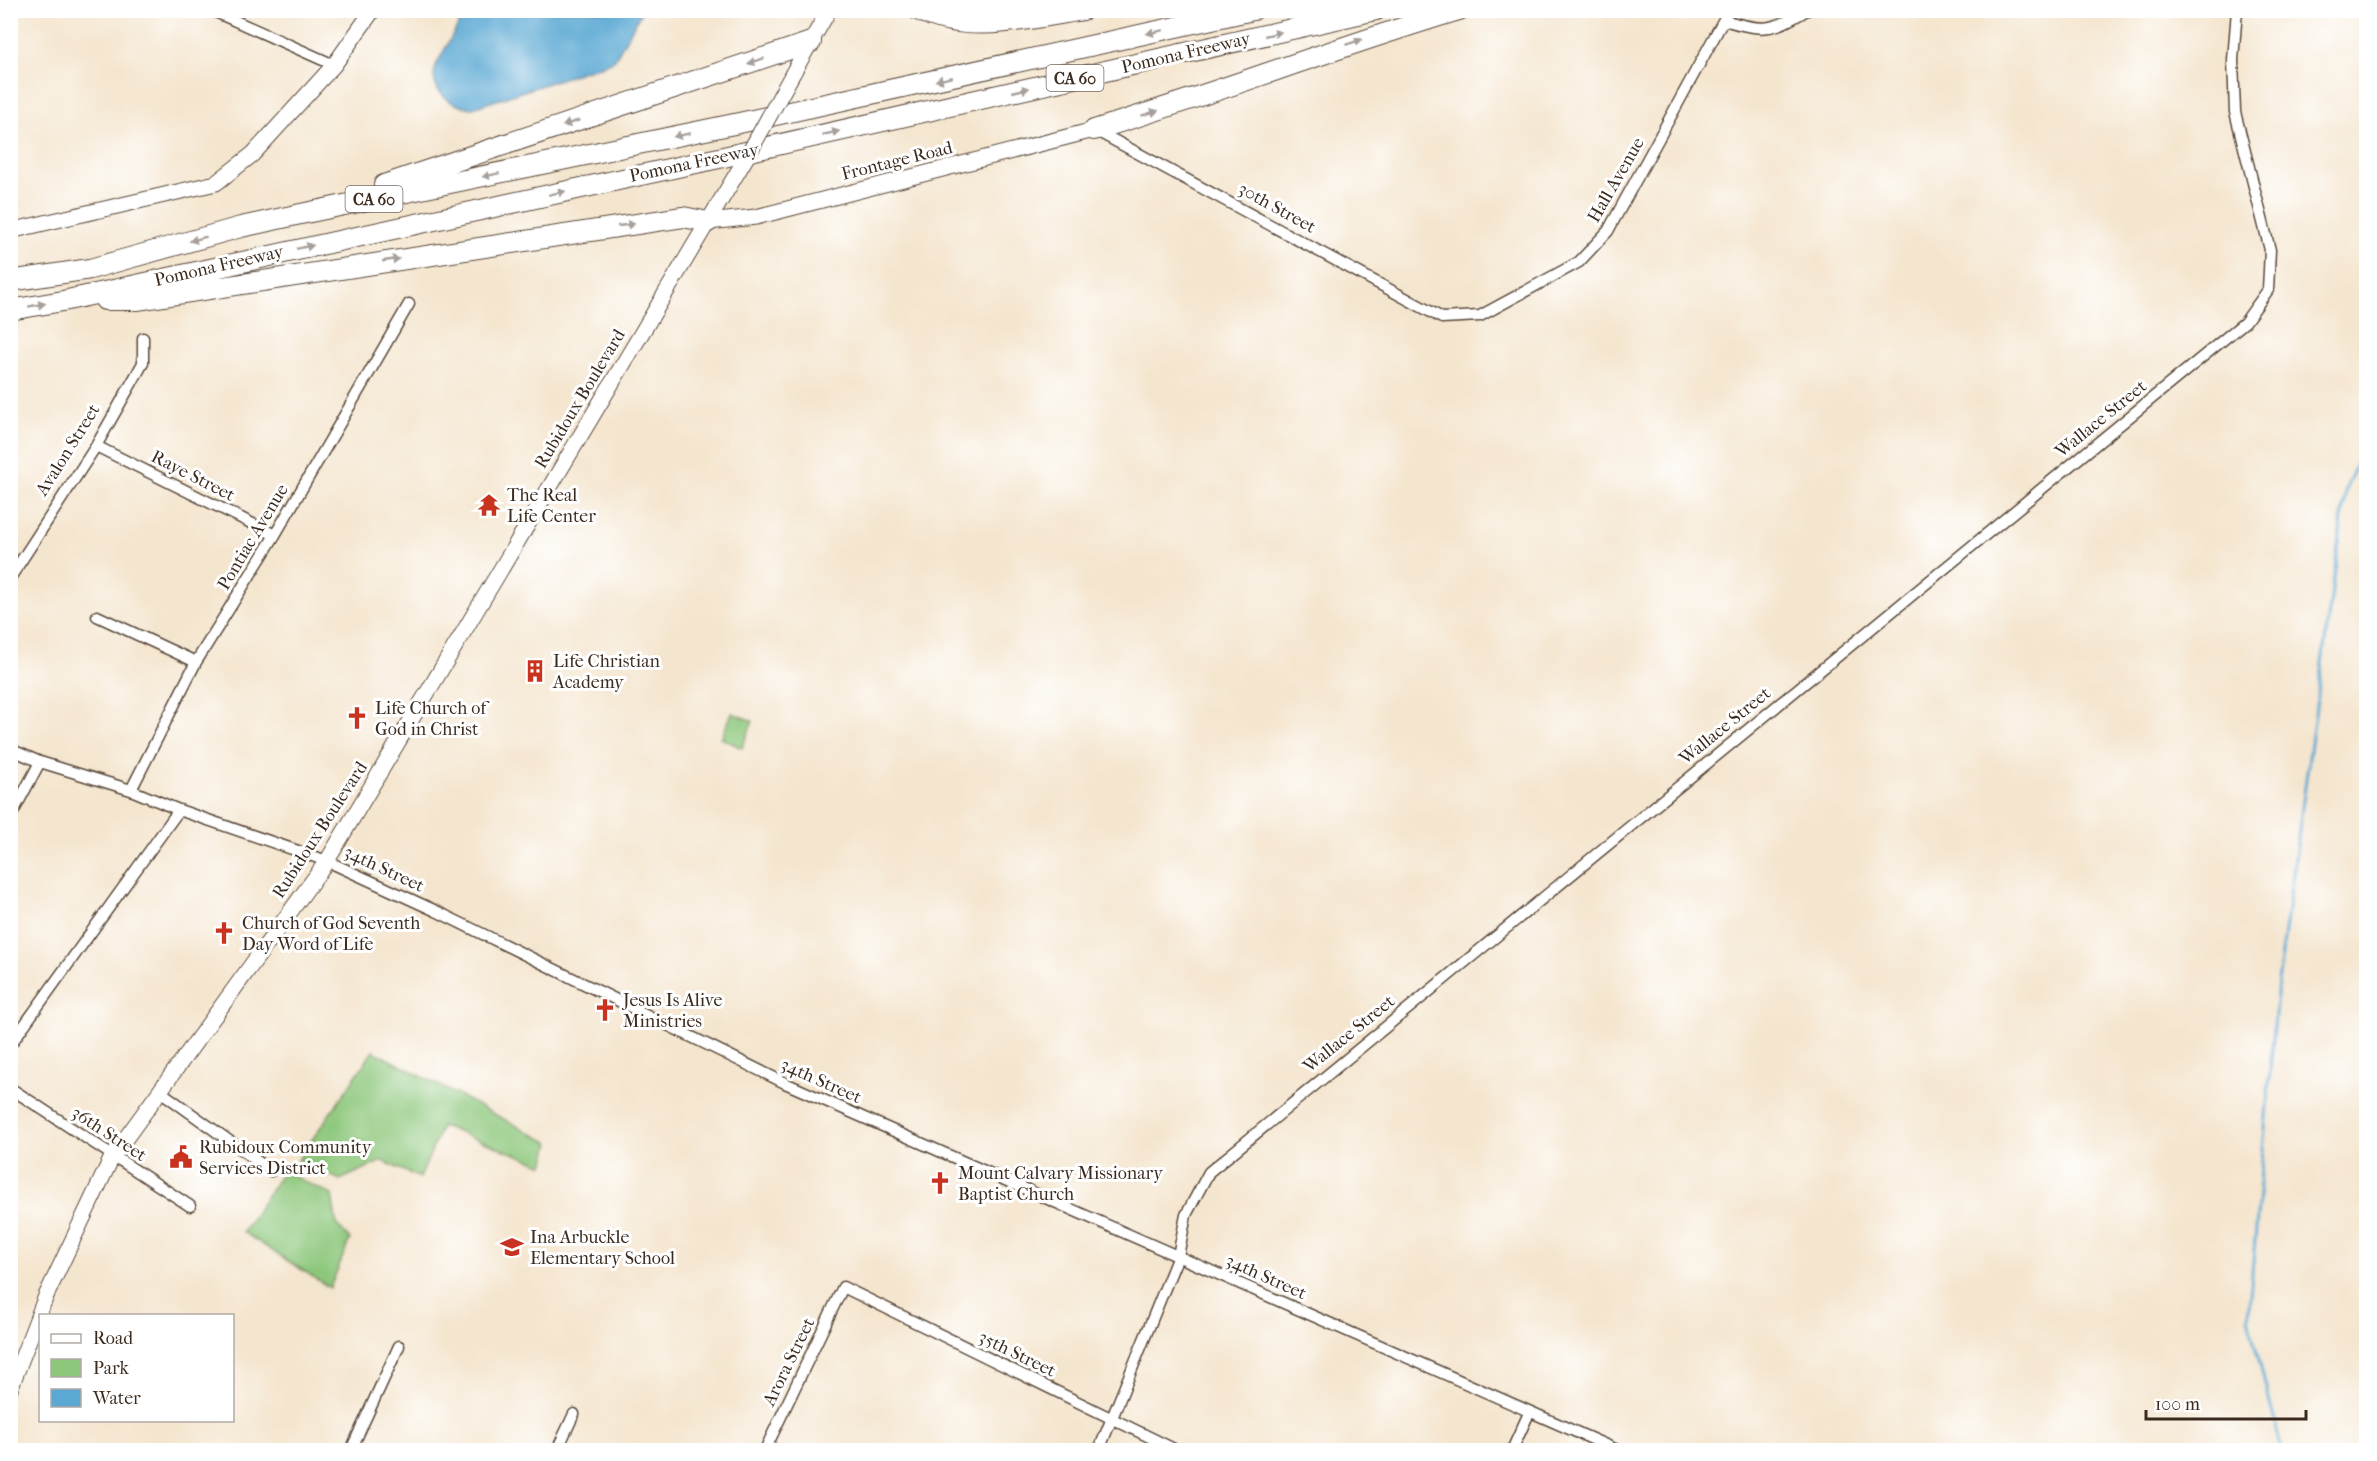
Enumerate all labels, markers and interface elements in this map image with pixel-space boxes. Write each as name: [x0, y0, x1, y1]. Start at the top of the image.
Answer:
street label: Pomona Freeway: [1119, 28, 1254, 78]
one-way arrow: [1145, 28, 1164, 37]
one-way arrow: [1264, 28, 1282, 38]
one-way arrow: [1345, 37, 1363, 47]
one-way arrow: [747, 57, 765, 66]
road number: CA 60: [1046, 65, 1104, 91]
one-way arrow: [934, 74, 953, 84]
one-way arrow: [1012, 85, 1031, 95]
one-way arrow: [1141, 108, 1159, 117]
one-way arrow: [562, 119, 580, 129]
one-way arrow: [822, 128, 841, 137]
one-way arrow: [672, 131, 691, 140]
street label: Hall Avenue: [1583, 134, 1649, 226]
street label: Frontage Road: [839, 137, 955, 185]
street label: Pomona Freeway: [627, 139, 762, 187]
one-way arrow: [481, 171, 500, 180]
street label: 30th Street: [1235, 178, 1320, 238]
road number: CA 60: [346, 186, 403, 212]
one-way arrow: [548, 188, 567, 197]
one-way arrow: [616, 221, 635, 230]
one-way arrow: [189, 235, 207, 245]
street label: Pomona Freeway: [152, 241, 287, 291]
one-way arrow: [295, 242, 314, 252]
one-way arrow: [382, 255, 401, 264]
one-way arrow: [27, 300, 46, 309]
street label: Rubidoux Boulevard: [530, 326, 630, 472]
street label: Wallace Street: [2050, 375, 2151, 463]
street label: Avalon Street: [31, 400, 105, 501]
street label: Raye Street: [148, 446, 239, 506]
street label: Pontiac Avenue: [213, 480, 293, 594]
place label: The Real Life Center: [507, 485, 596, 527]
temple icon: The Real Life Center: [476, 492, 502, 518]
place label: Life Christian Academy: [552, 651, 660, 693]
building icon: Life Christian Academy: [522, 658, 548, 684]
street label: Wallace Street: [1674, 682, 1775, 770]
place label: Life Church of God in Christ: [375, 698, 490, 740]
church icon: Life Church of God in Christ: [344, 705, 370, 731]
street label: Rubidoux Boulevard: [268, 758, 372, 902]
street label: 34th Street: [341, 841, 428, 897]
place label: Church of God Seventh Day Word of Life: [242, 913, 420, 955]
church icon: Church of God Seventh Day Word of Life: [211, 920, 237, 946]
place label: Jesus Is Alive Ministries: [621, 990, 722, 1032]
street label: Wallace Street: [1298, 990, 1399, 1078]
church icon: Jesus Is Alive Ministries: [592, 997, 618, 1023]
street label: 34th Street: [777, 1054, 865, 1108]
street label: 36th Street: [68, 1102, 151, 1166]
place label: Rubidoux Community Services District: [199, 1137, 373, 1179]
public building icon: Rubidoux Community Services District: [168, 1144, 194, 1170]
place label: Mount Calvary Missionary Baptist Church: [958, 1163, 1164, 1205]
church icon: Mount Calvary Missionary Baptist Church: [927, 1170, 953, 1196]
place label: Ina Arbuckle Elementary School: [530, 1227, 675, 1269]
school or university icon: Ina Arbuckle Elementary School: [499, 1234, 525, 1260]
street label: 34th Street: [1222, 1250, 1310, 1304]
legend: [39, 1314, 234, 1422]
street label: Arora Street: [758, 1314, 820, 1410]
street label: 35th Street: [975, 1326, 1059, 1382]
text: Road: [93, 1328, 133, 1349]
text: Park: [93, 1358, 130, 1379]
scale bar: [2146, 1383, 2306, 1421]
text: Water: [92, 1388, 141, 1409]
text: 100 m: [2155, 1394, 2200, 1415]

